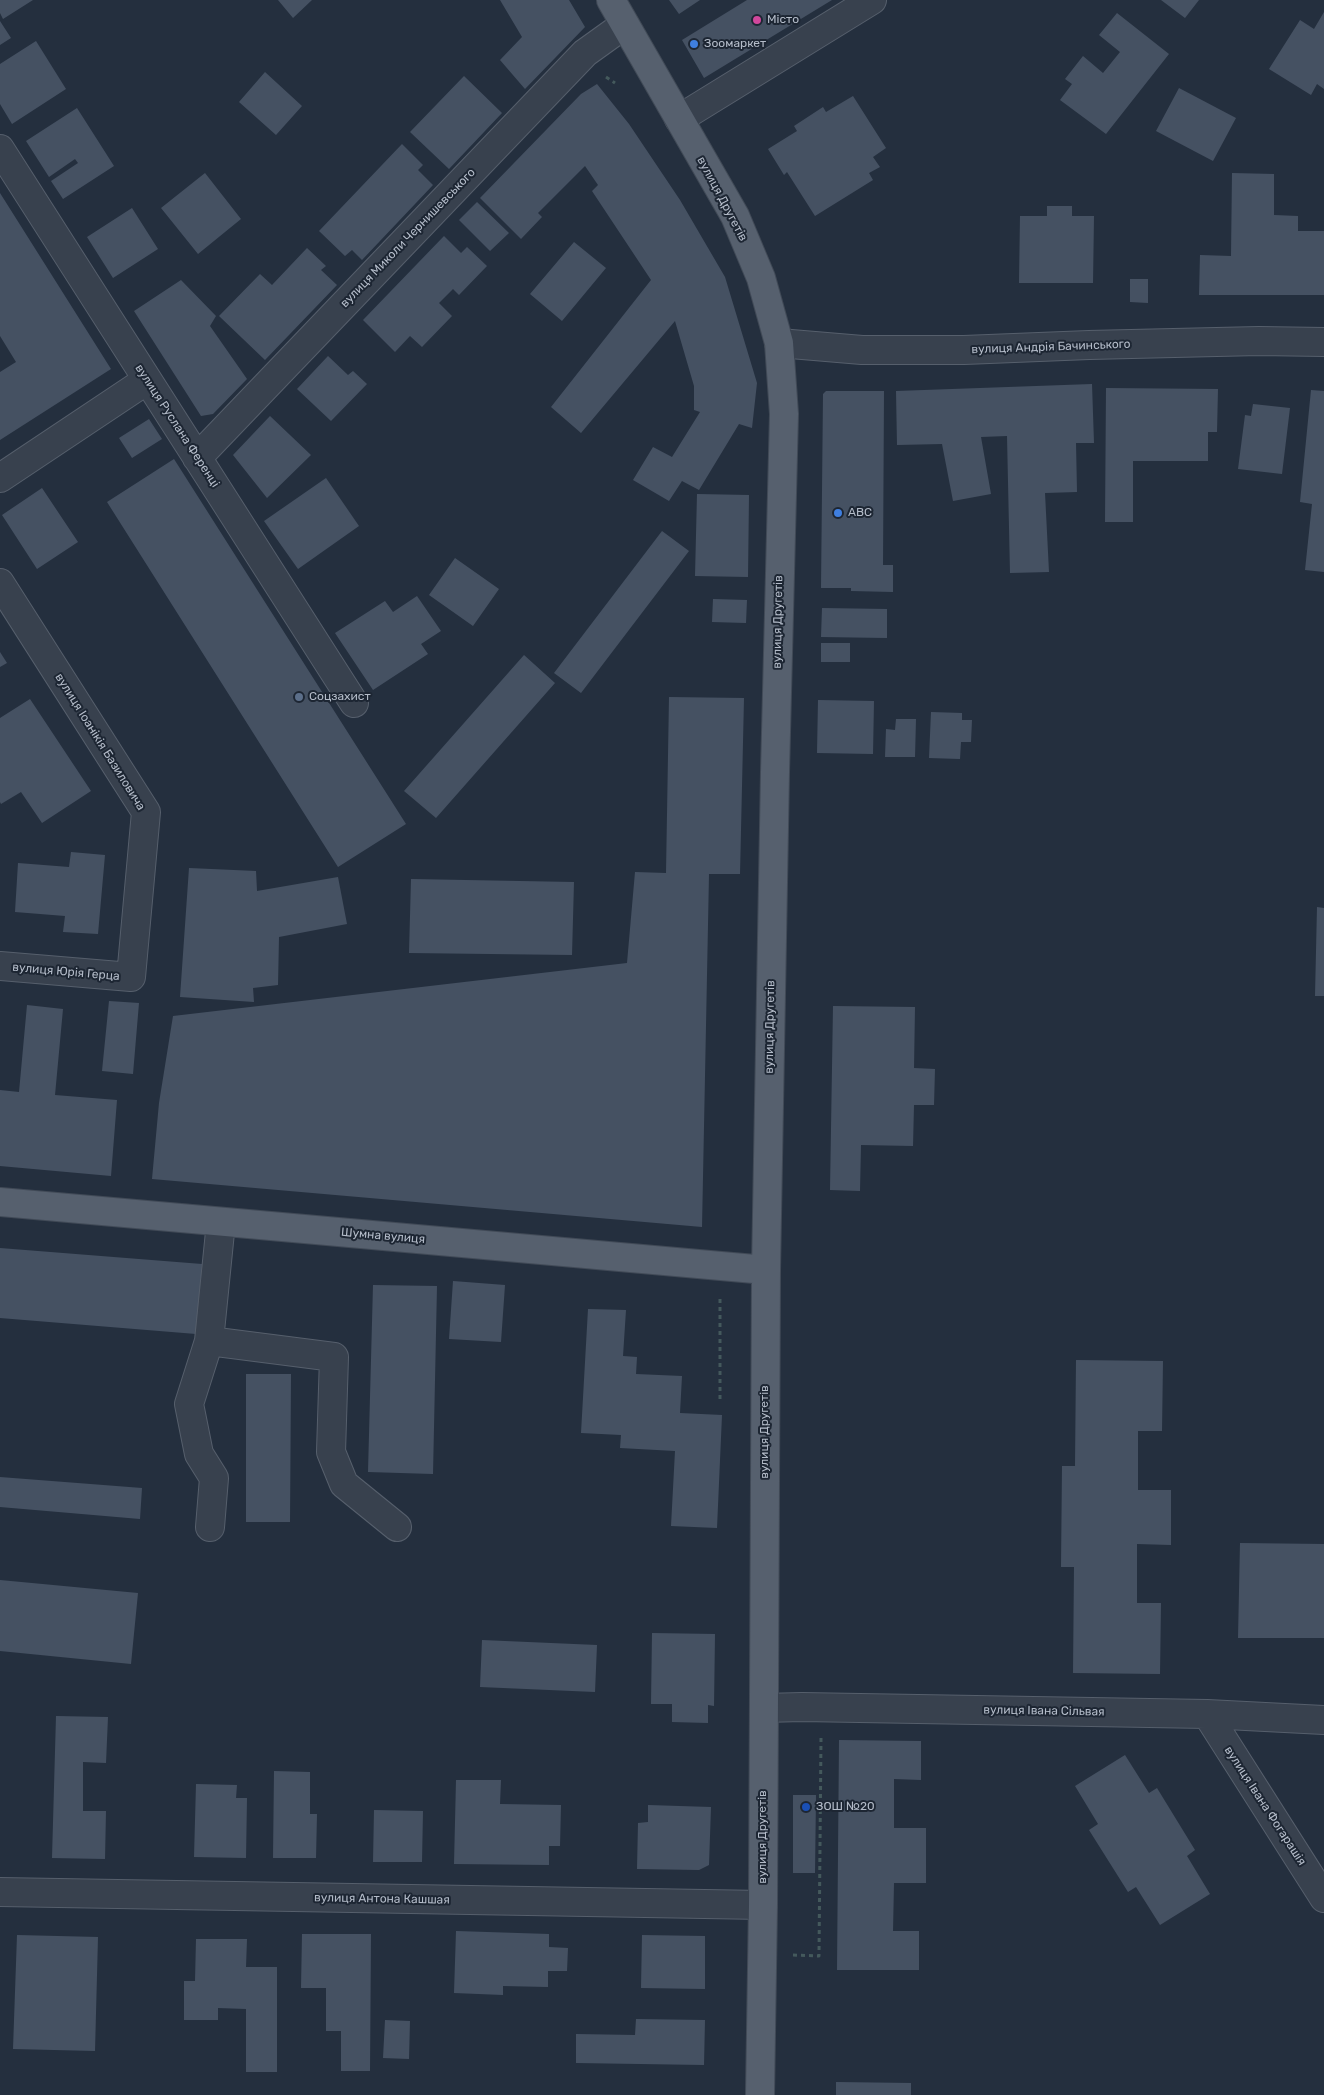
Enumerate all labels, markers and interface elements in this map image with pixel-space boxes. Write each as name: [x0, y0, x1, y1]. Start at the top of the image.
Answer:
place label: Місто: [767, 13, 799, 27]
marker: Місто: [751, 14, 763, 26]
place label: Зоомаркет: [704, 37, 766, 51]
marker: Зоомаркет: [688, 38, 700, 50]
street label: вулиця Другетів: [694, 154, 750, 244]
street label: вулиця Миколи Чернишевського: [338, 165, 478, 311]
street label: вулиця Андрія Бачинського: [971, 337, 1131, 357]
street label: вулиця Руслана Ференці: [132, 362, 222, 490]
place label: АВС: [848, 506, 872, 520]
marker: АВС: [832, 507, 844, 519]
street label: вулиця Другетів: [770, 575, 786, 669]
street label: вулиця Іоанікія Базиловича: [52, 671, 148, 813]
place label: Соцзахист: [309, 690, 371, 704]
marker: Соцзахист: [293, 691, 305, 703]
street label: вулиця Юрія Герца: [12, 960, 120, 984]
street label: вулиця Другетів: [762, 980, 778, 1074]
street label: Шумна вулиця: [340, 1225, 426, 1247]
street label: вулиця Другетів: [758, 1385, 772, 1479]
street label: вулиця Івана Сільвая: [983, 1703, 1105, 1719]
street label: вулиця Івана Фогарашія: [1221, 1744, 1309, 1868]
street label: вулиця Другетів: [756, 1790, 770, 1884]
place label: ЗОШ №20: [816, 1800, 875, 1814]
marker: ЗОШ №20: [800, 1801, 812, 1813]
street label: вулиця Антона Кашшая: [314, 1891, 450, 1907]

